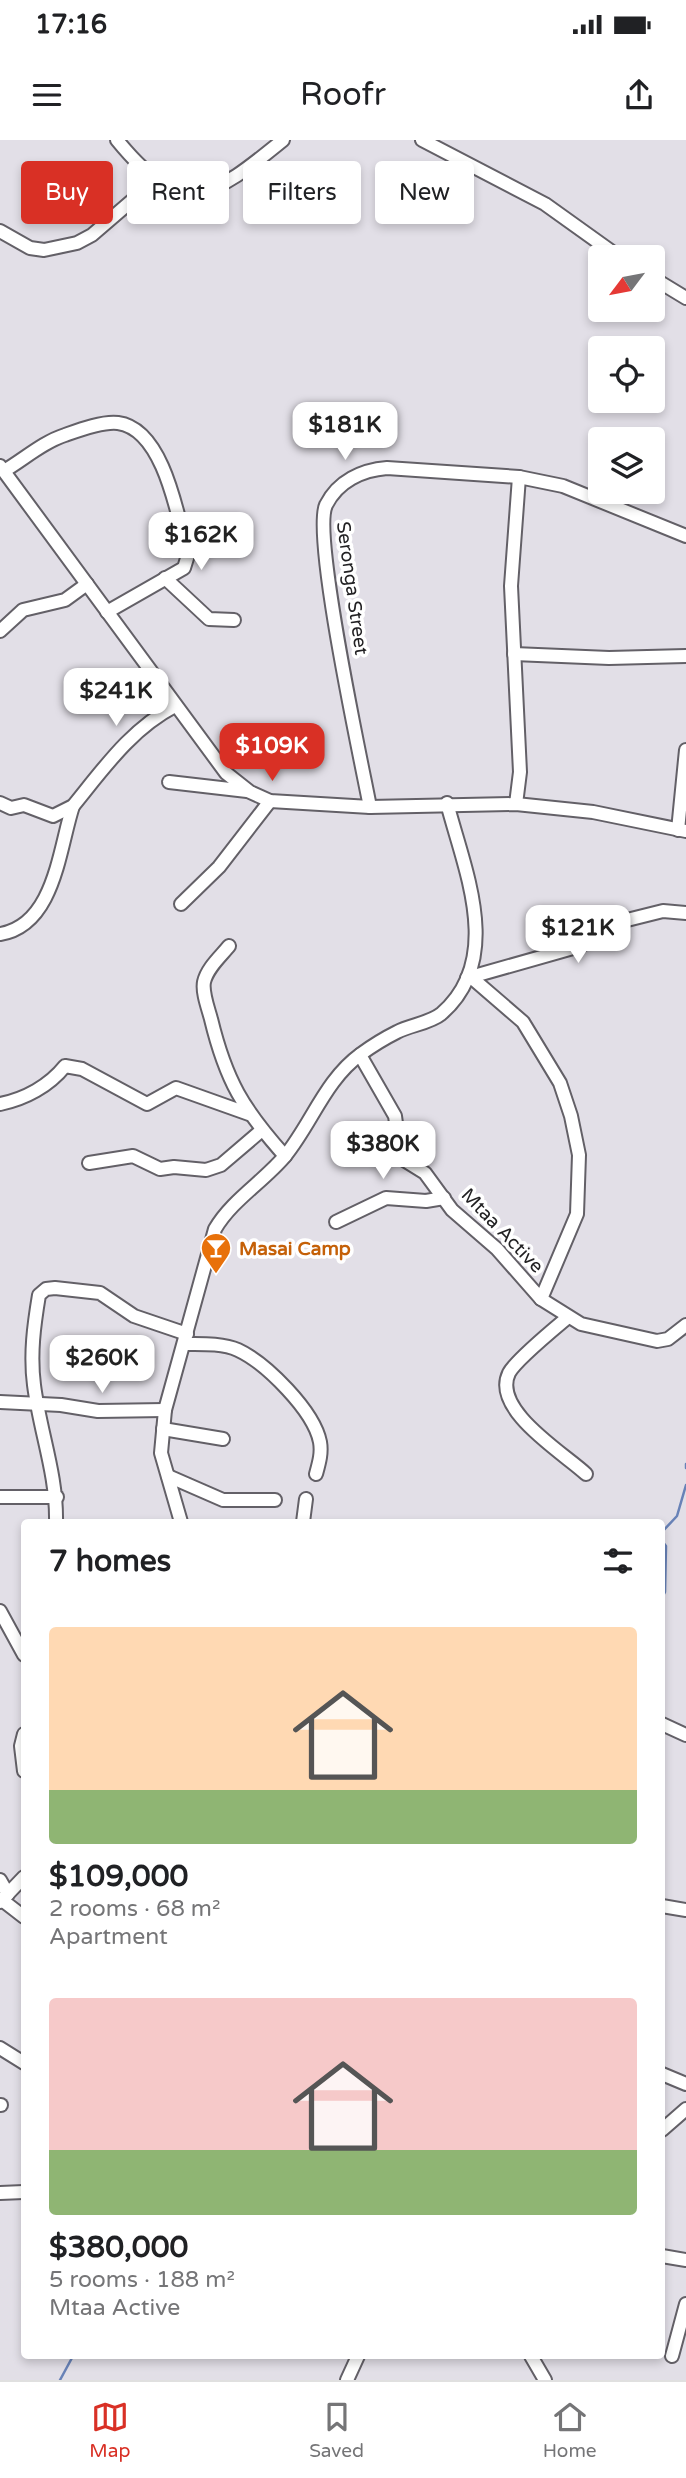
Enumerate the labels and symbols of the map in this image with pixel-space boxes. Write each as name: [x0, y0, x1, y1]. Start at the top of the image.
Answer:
north arrow: [588, 245, 665, 322]
pin: $181K: [296, 402, 394, 462]
pin: $162K: [152, 512, 250, 572]
street label: Seronga Street: [332, 520, 372, 656]
pin: $241K: [67, 668, 165, 728]
pin: $109K: [223, 724, 321, 783]
pin: $121K: [529, 906, 627, 965]
pin: $380K: [334, 1122, 432, 1181]
street label: Mtaa Active: [457, 1184, 548, 1277]
bar icon: Masai Camp: [199, 1231, 233, 1275]
place label: Masai Camp: [239, 1238, 351, 1261]
pin: $260K: [53, 1336, 151, 1395]

